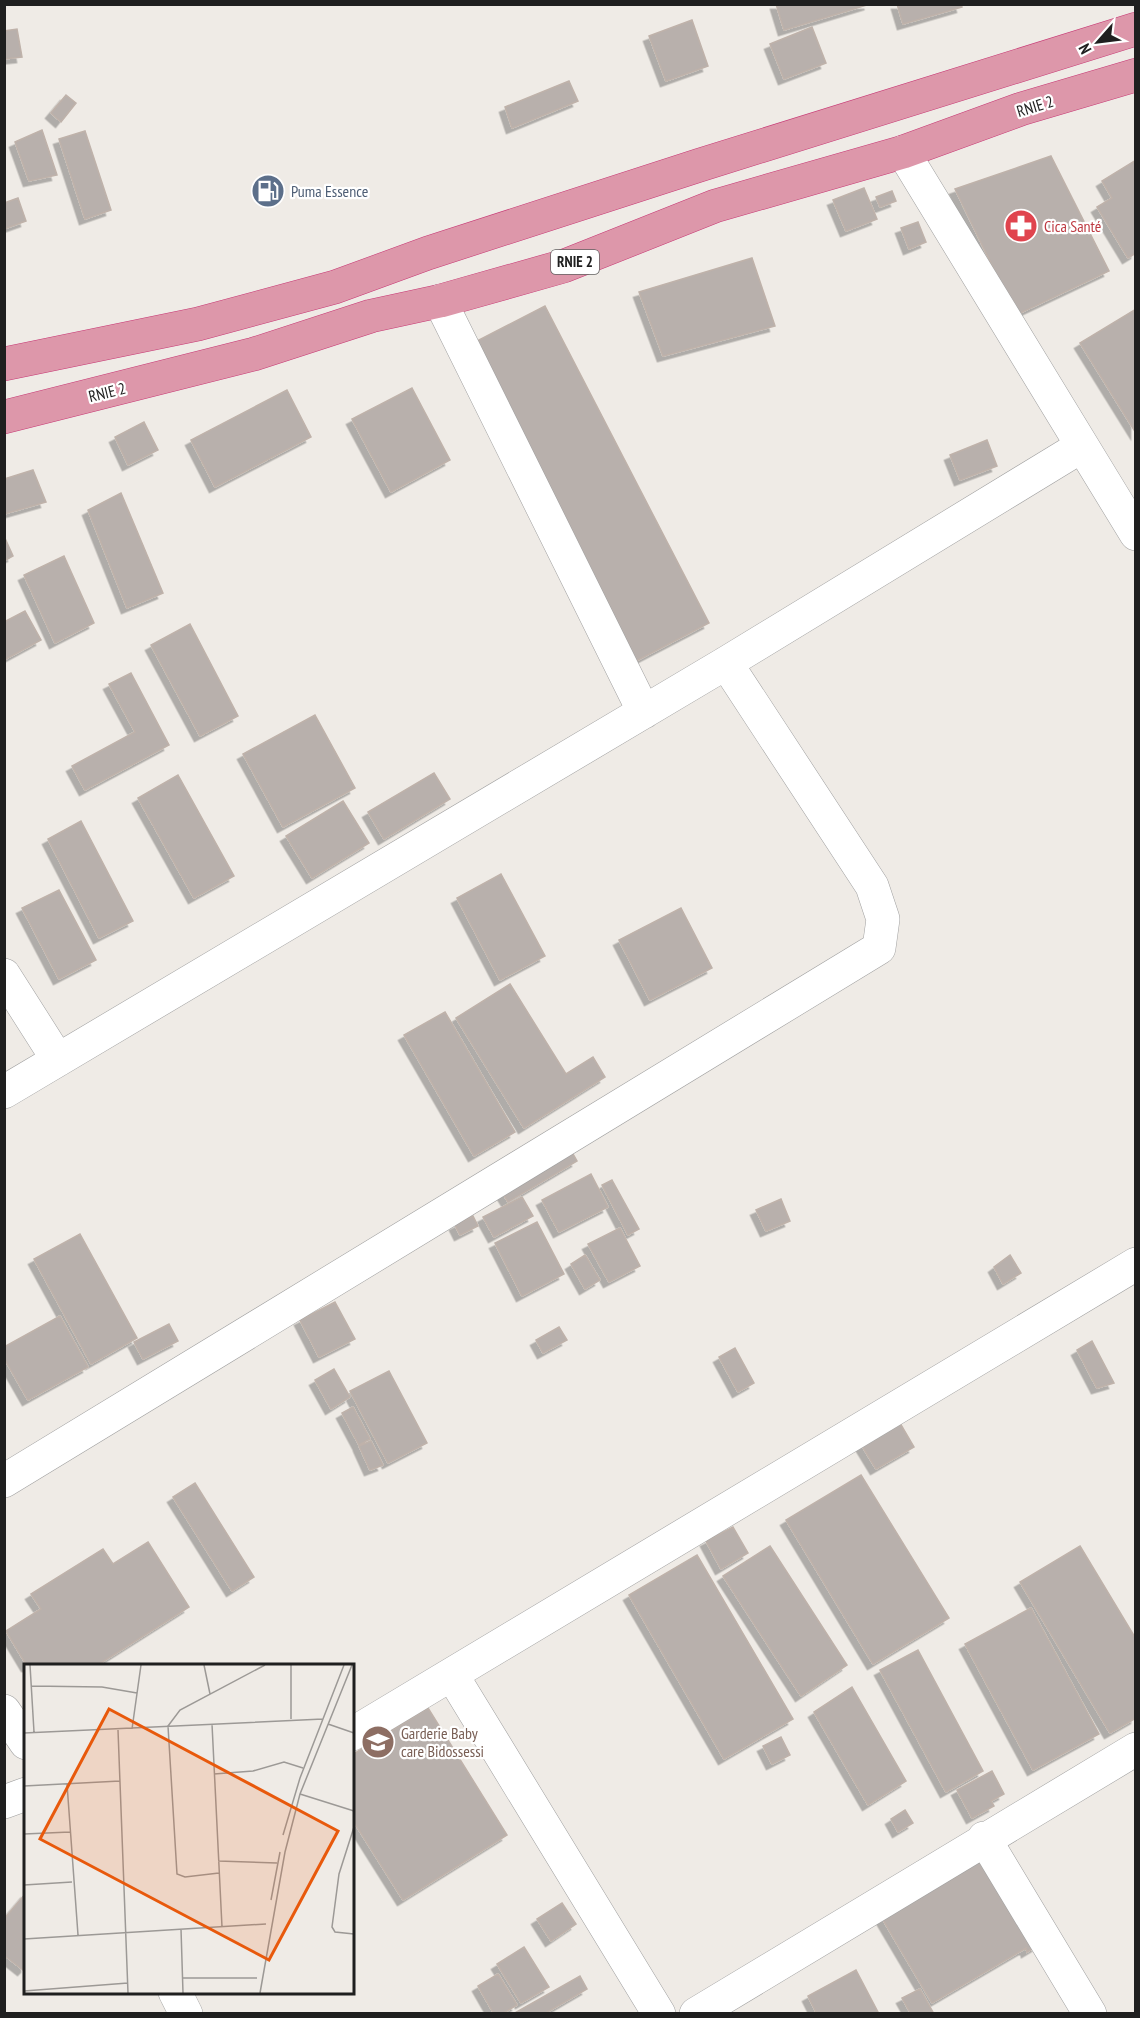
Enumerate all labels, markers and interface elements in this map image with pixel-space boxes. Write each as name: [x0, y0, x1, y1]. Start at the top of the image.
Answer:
north arrow: [1068, 12, 1128, 72]
text: N: [1074, 41, 1096, 58]
street label: RNIE 2: [1014, 91, 1056, 121]
fuel station icon: Puma Essence: [250, 173, 286, 209]
place label: Puma Essence: [291, 181, 368, 201]
pharmacy icon: Cica Santé: [1003, 208, 1039, 244]
place label: Cica Santé: [1044, 216, 1101, 236]
road number: RNIE 2: [551, 250, 599, 274]
street label: RNIE 2: [86, 378, 128, 406]
inset map: [24, 1664, 354, 1994]
place label: Garderie Baby care Bidossessi: [401, 1723, 484, 1761]
school or university icon: Garderie Baby care Bidossessi: [360, 1724, 396, 1760]

